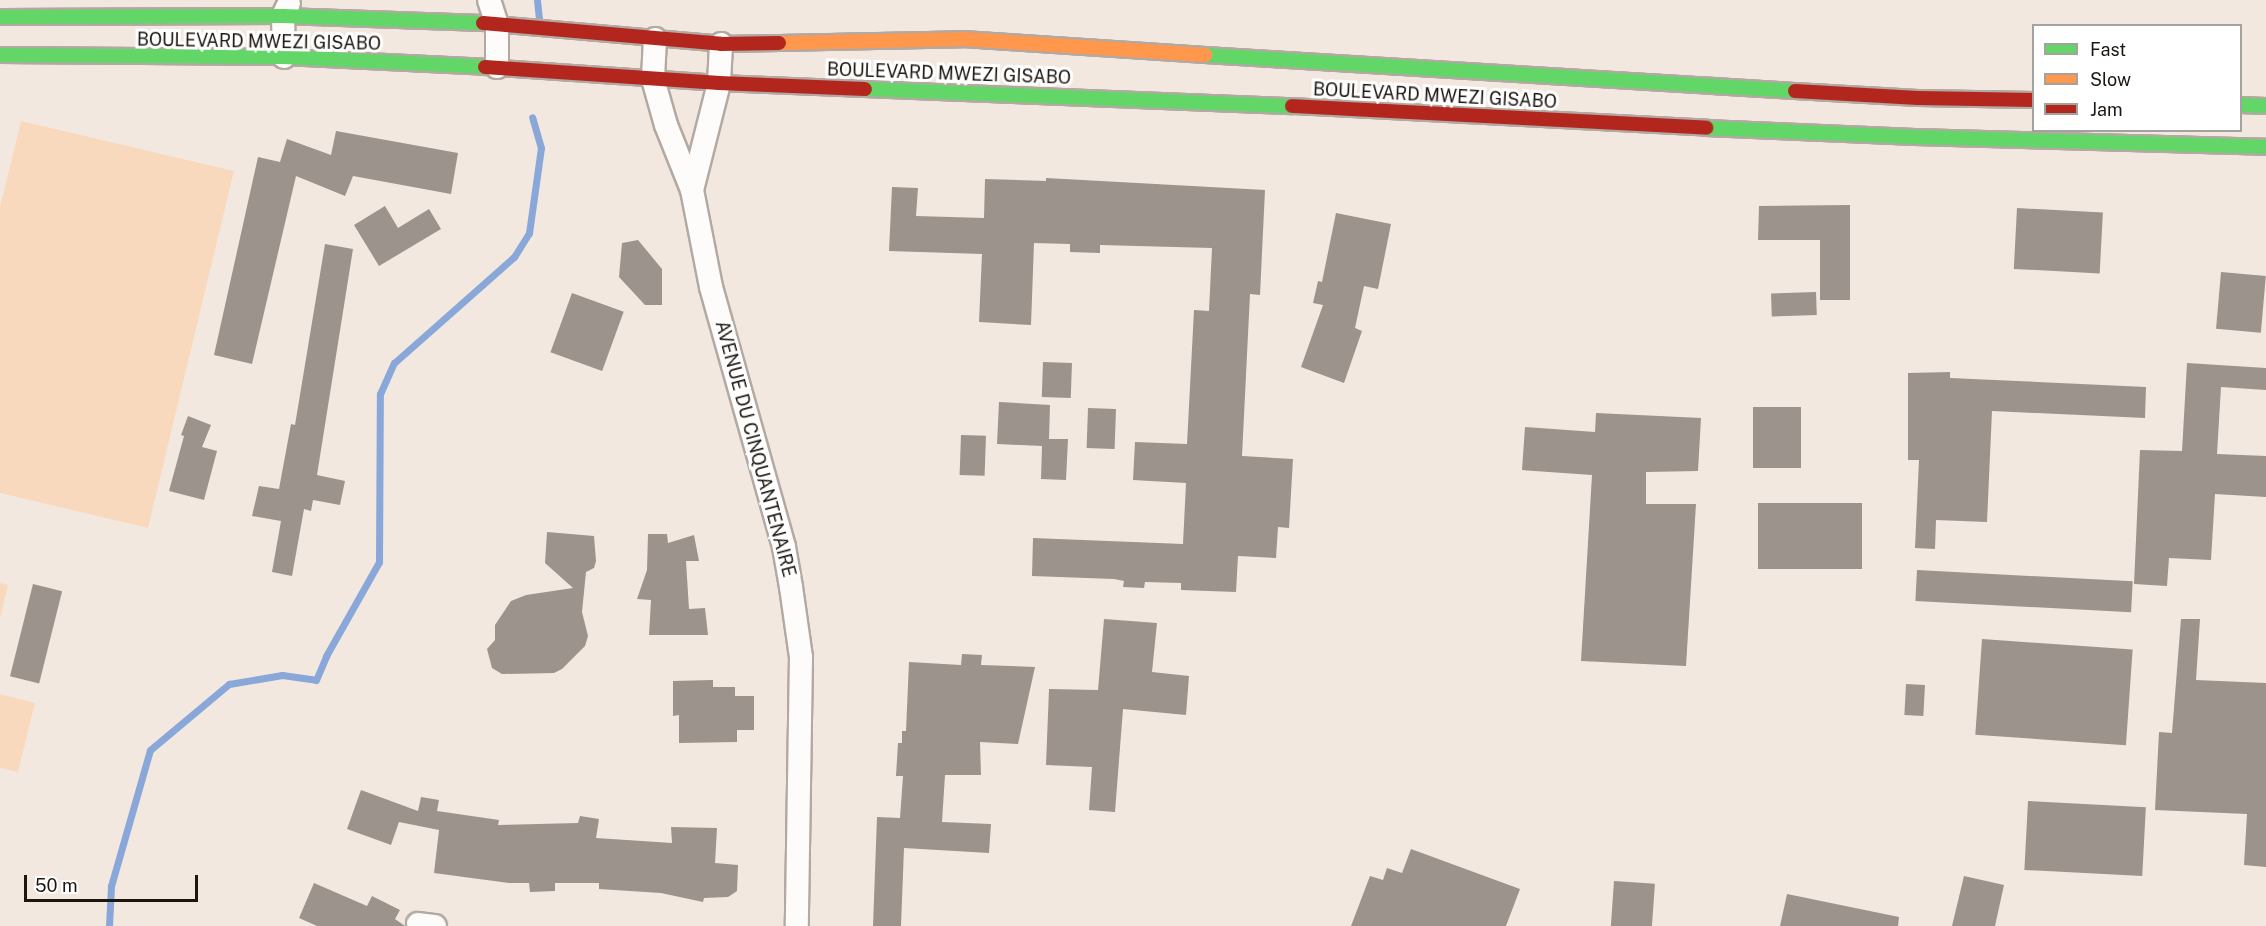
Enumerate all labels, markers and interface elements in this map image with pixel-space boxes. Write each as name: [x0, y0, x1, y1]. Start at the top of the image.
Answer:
legend: [2032, 24, 2242, 132]
street label: BOULEVARD MWEZI GISABO: [137, 29, 381, 55]
text: Fast: [2090, 39, 2126, 60]
street label: BOULEVARD MWEZI GISABO: [827, 59, 1071, 89]
text: Slow: [2090, 69, 2131, 90]
street label: BOULEVARD MWEZI GISABO: [1312, 79, 1558, 113]
text: Jam: [2090, 99, 2123, 120]
street label: AVENUE DU CINQUANTENAIRE: [710, 318, 800, 580]
scale bar: [27, 863, 201, 901]
text: 50 m: [35, 875, 78, 896]

